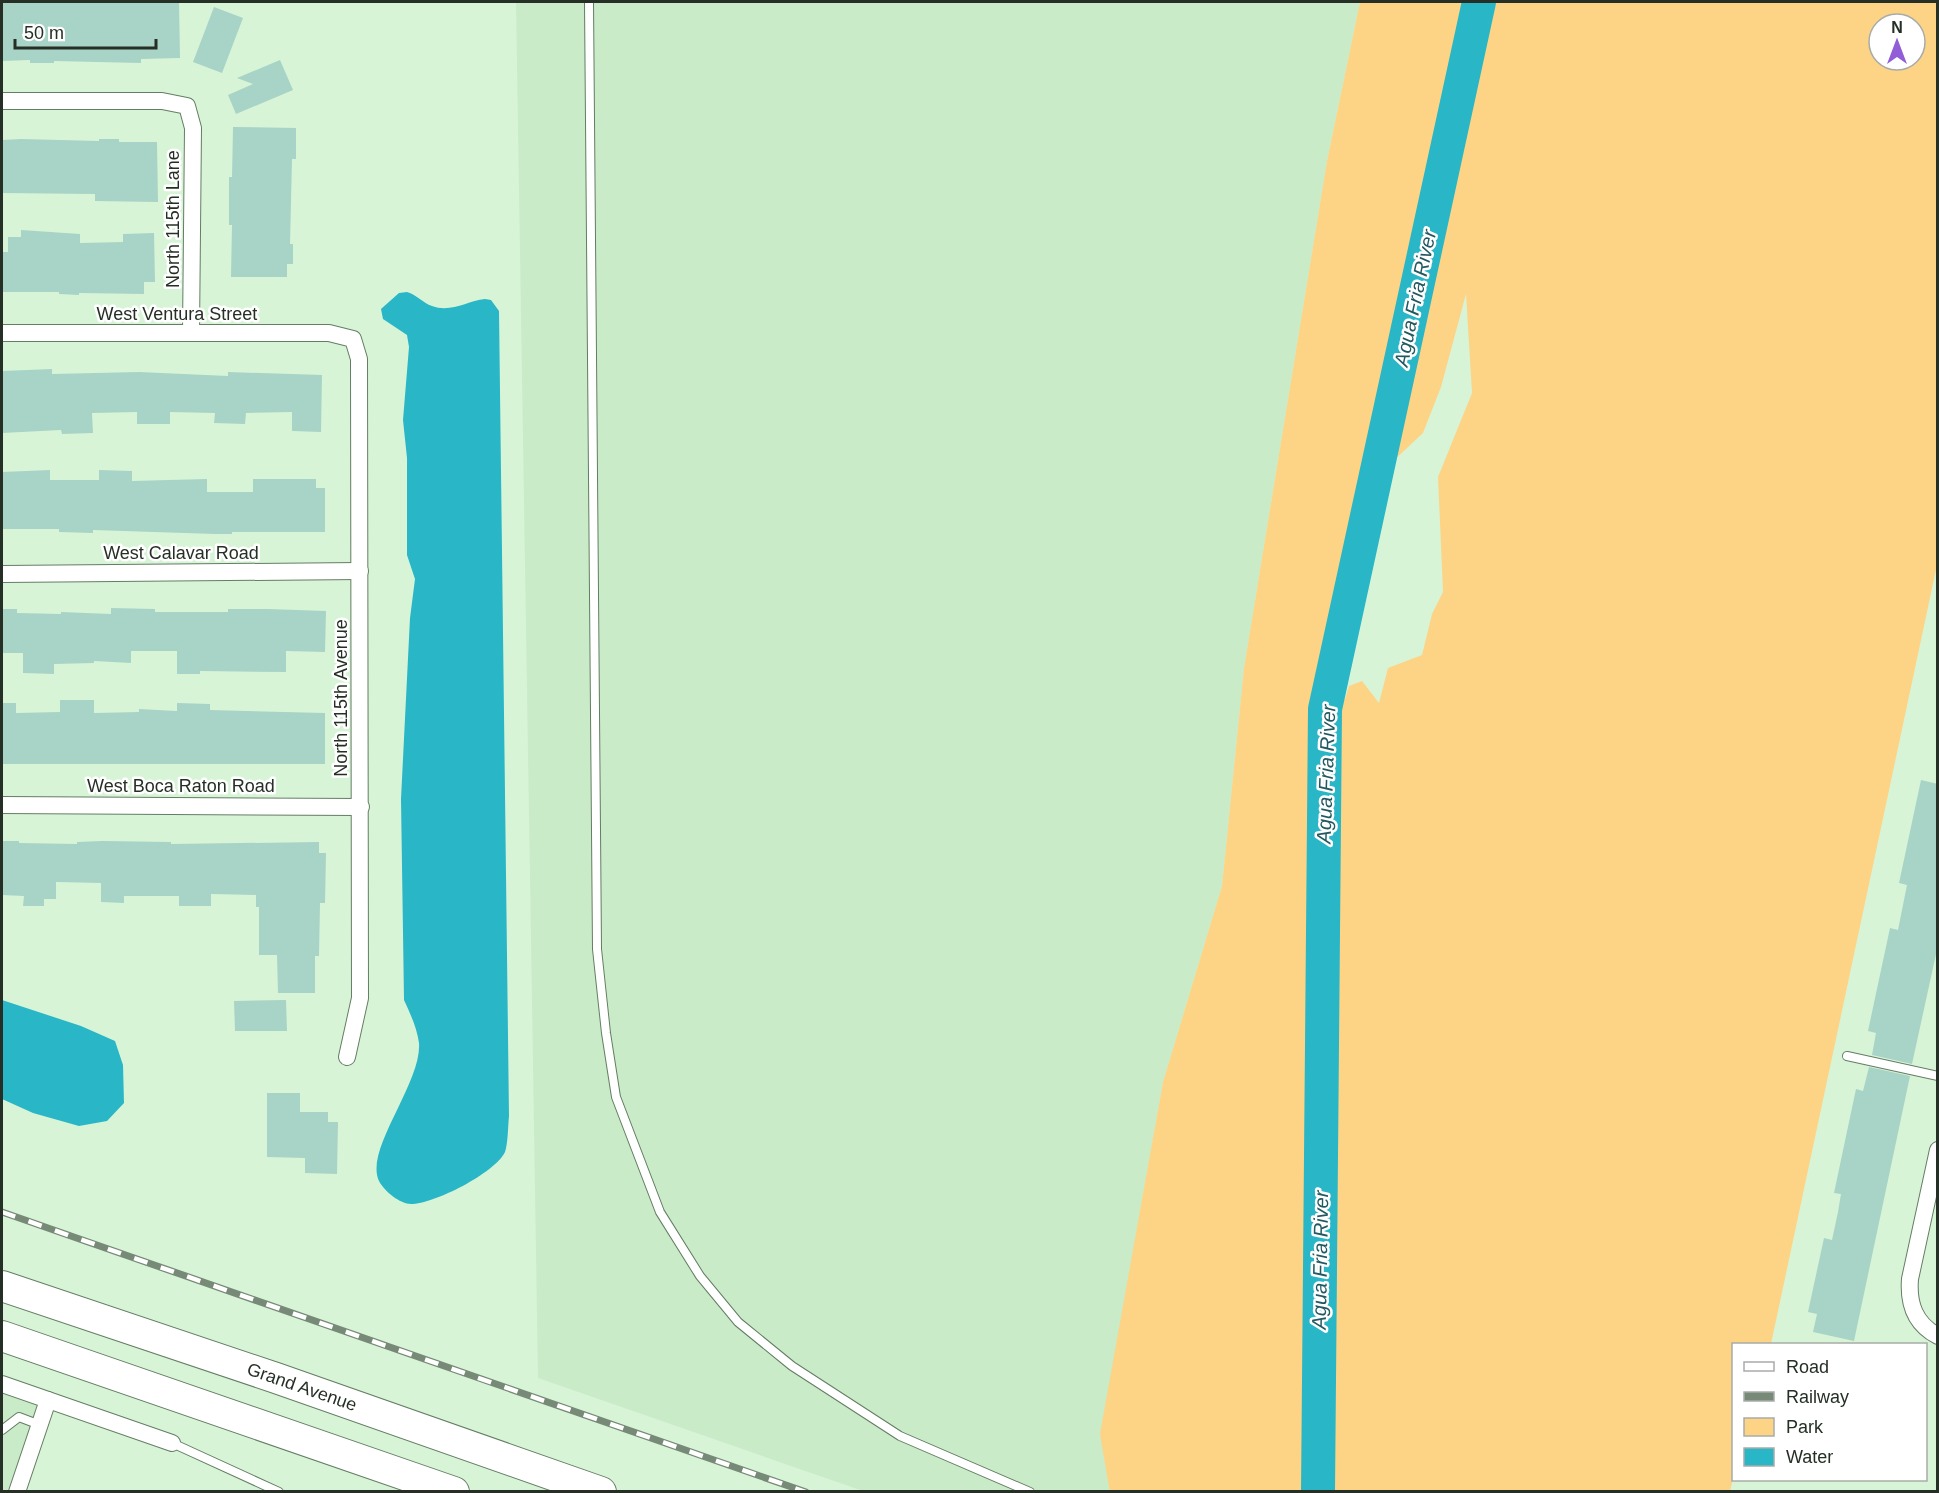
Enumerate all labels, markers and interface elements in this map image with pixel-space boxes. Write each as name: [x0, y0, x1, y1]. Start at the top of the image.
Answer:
scale bar: [15, 12, 156, 50]
north arrow: [1867, 12, 1927, 72]
text: N: [1891, 19, 1903, 36]
text: 50 m: [24, 23, 64, 43]
street label: North 115th Lane: [163, 150, 183, 288]
water label: Agua Fria River: [1390, 226, 1440, 369]
street label: West Ventura Street: [97, 304, 257, 324]
street label: West Calavar Road: [103, 543, 259, 563]
street label: North 115th Avenue: [331, 619, 351, 777]
water label: Agua Fria River: [1313, 703, 1339, 845]
street label: West Boca Raton Road: [87, 776, 275, 796]
water label: Agua Fria River: [1308, 1189, 1332, 1331]
legend: [1732, 1343, 1927, 1481]
text: Road: [1786, 1357, 1829, 1377]
street label: Grand Avenue: [244, 1359, 360, 1415]
text: Railway: [1786, 1387, 1849, 1407]
text: Park: [1786, 1417, 1824, 1437]
text: Water: [1786, 1447, 1833, 1467]

